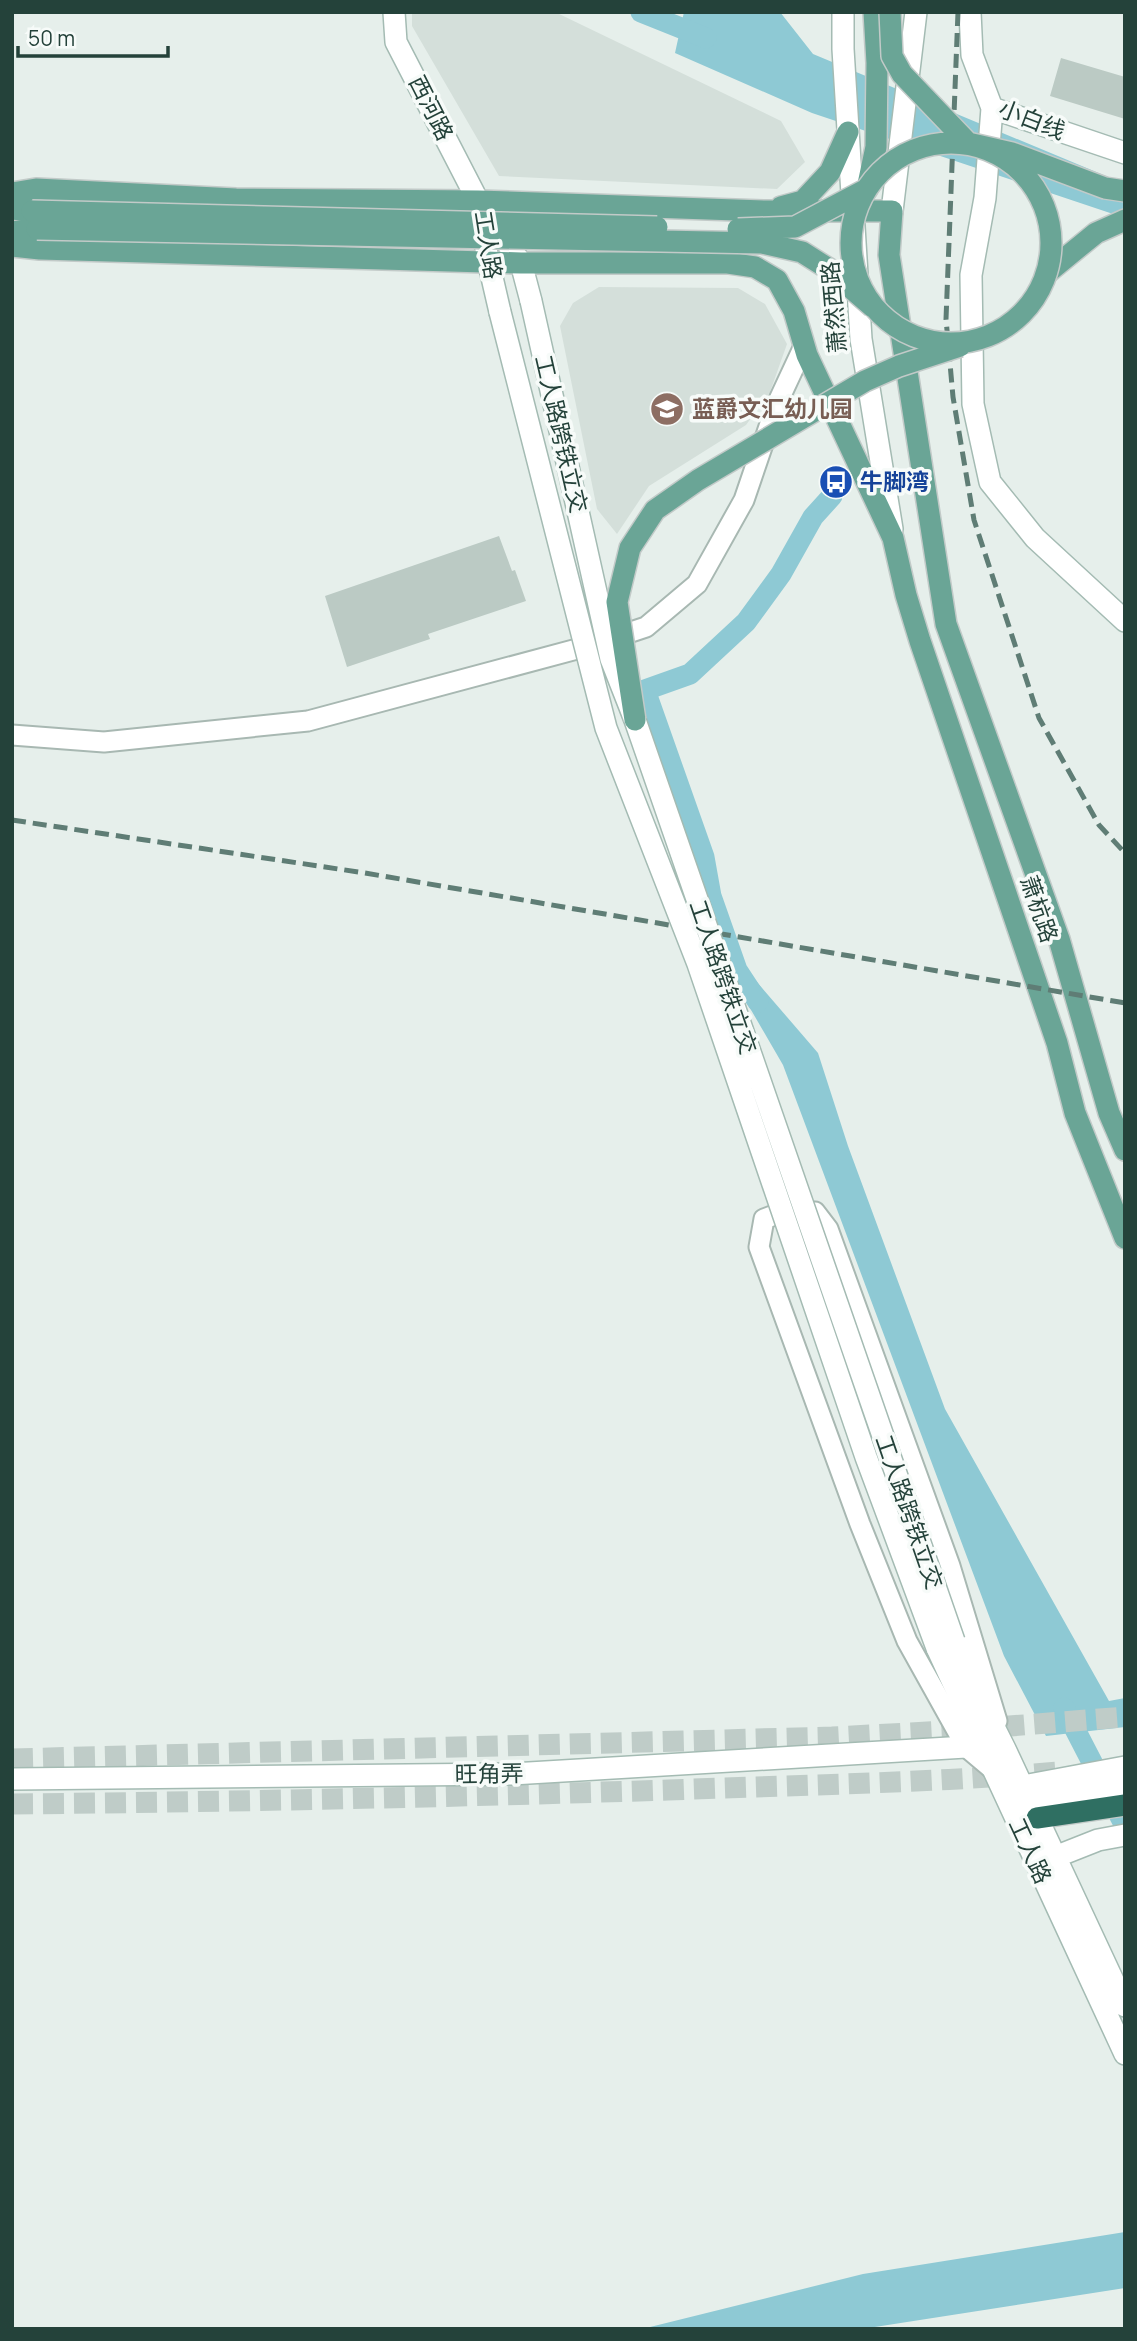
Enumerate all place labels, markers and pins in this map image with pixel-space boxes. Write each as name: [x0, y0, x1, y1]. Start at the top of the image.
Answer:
school or university icon: 蓝爵文汇幼儿园: [648, 390, 686, 428]
place label: 蓝爵文汇幼儿园: [692, 392, 853, 424]
bus stop icon: 牛脚湾: [817, 463, 855, 501]
place label: 牛脚湾: [860, 465, 929, 497]

